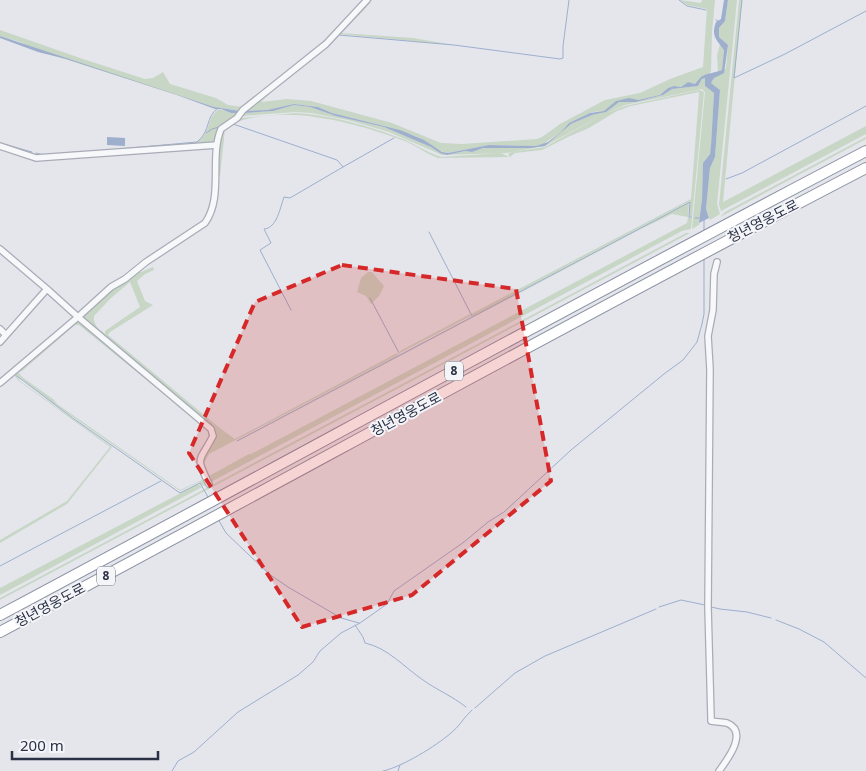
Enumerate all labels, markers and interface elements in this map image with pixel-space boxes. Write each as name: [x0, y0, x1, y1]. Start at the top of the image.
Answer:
street label: 청년영웅도로: [724, 194, 802, 247]
road number: 8: [445, 362, 463, 381]
street label: 청년영웅도로: [367, 387, 444, 440]
road number: 8: [97, 566, 115, 586]
street label: 청년영웅도로: [11, 578, 88, 631]
scale bar: [12, 728, 159, 760]
text: 200 m: [20, 735, 64, 755]

